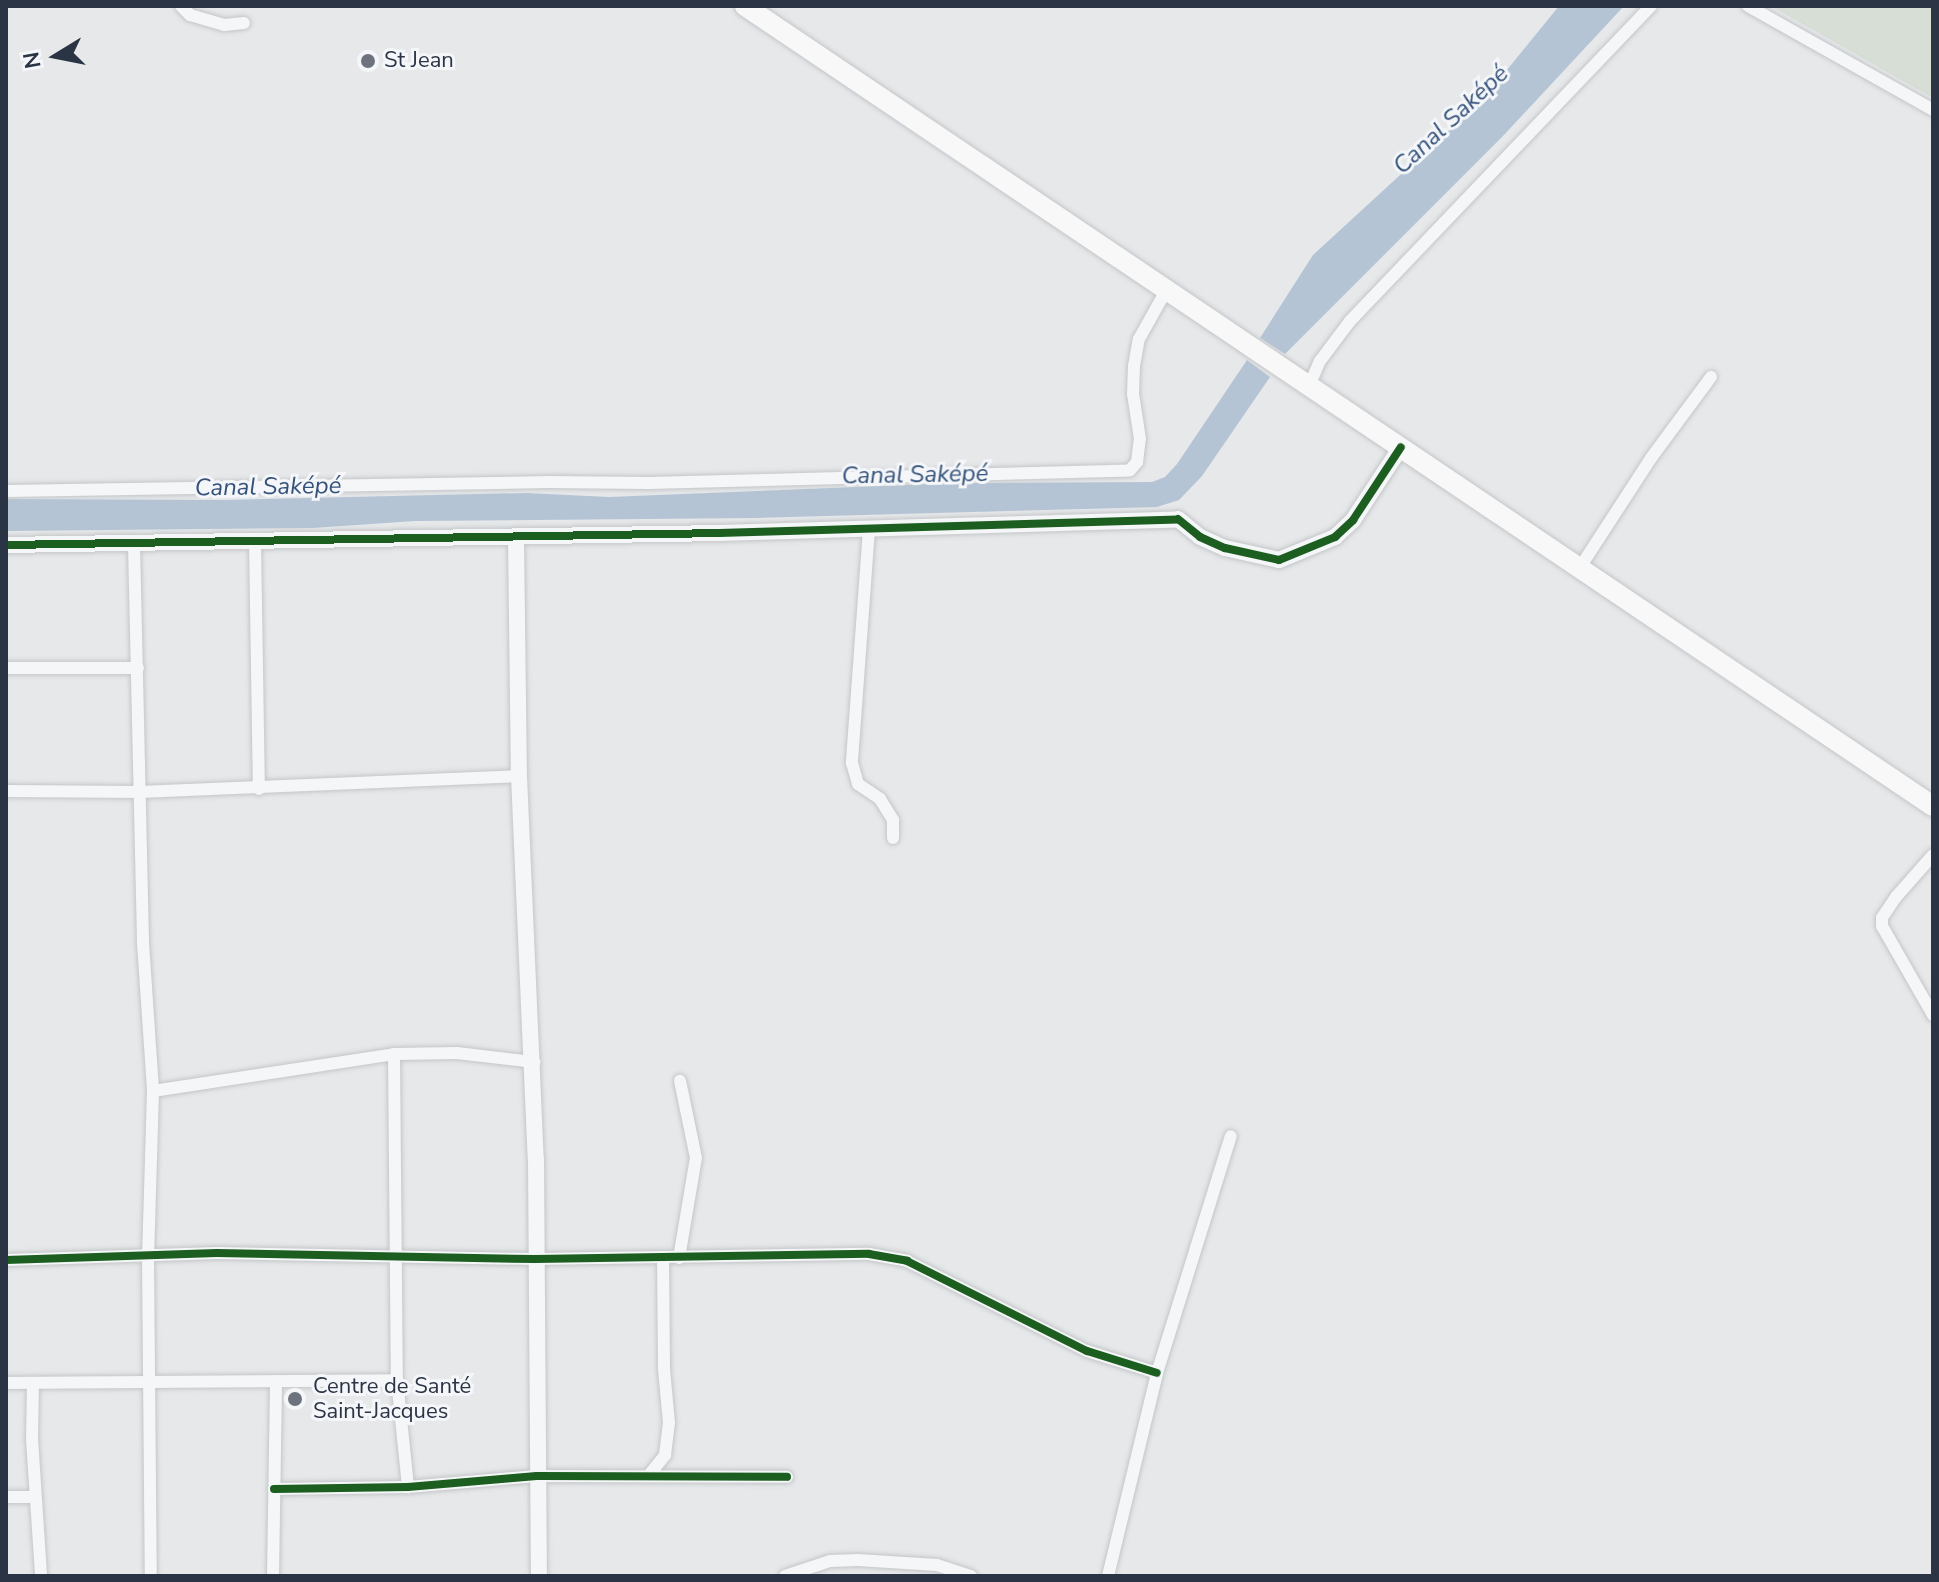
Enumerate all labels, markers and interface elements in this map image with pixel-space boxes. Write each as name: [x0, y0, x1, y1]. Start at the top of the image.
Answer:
north arrow: [16, 16, 96, 96]
place label: St Jean: [384, 48, 454, 74]
text: N: [16, 49, 49, 71]
marker: St Jean: [359, 52, 377, 70]
water label: Canal Saképé: [1387, 59, 1515, 181]
water label: Canal Saképé: [841, 459, 989, 491]
water label: Canal Saképé: [194, 471, 342, 503]
place label: Centre de Santé Saint-Jacques: [313, 1373, 471, 1424]
marker: Centre de Santé Saint-Jacques: [284, 1388, 306, 1410]

